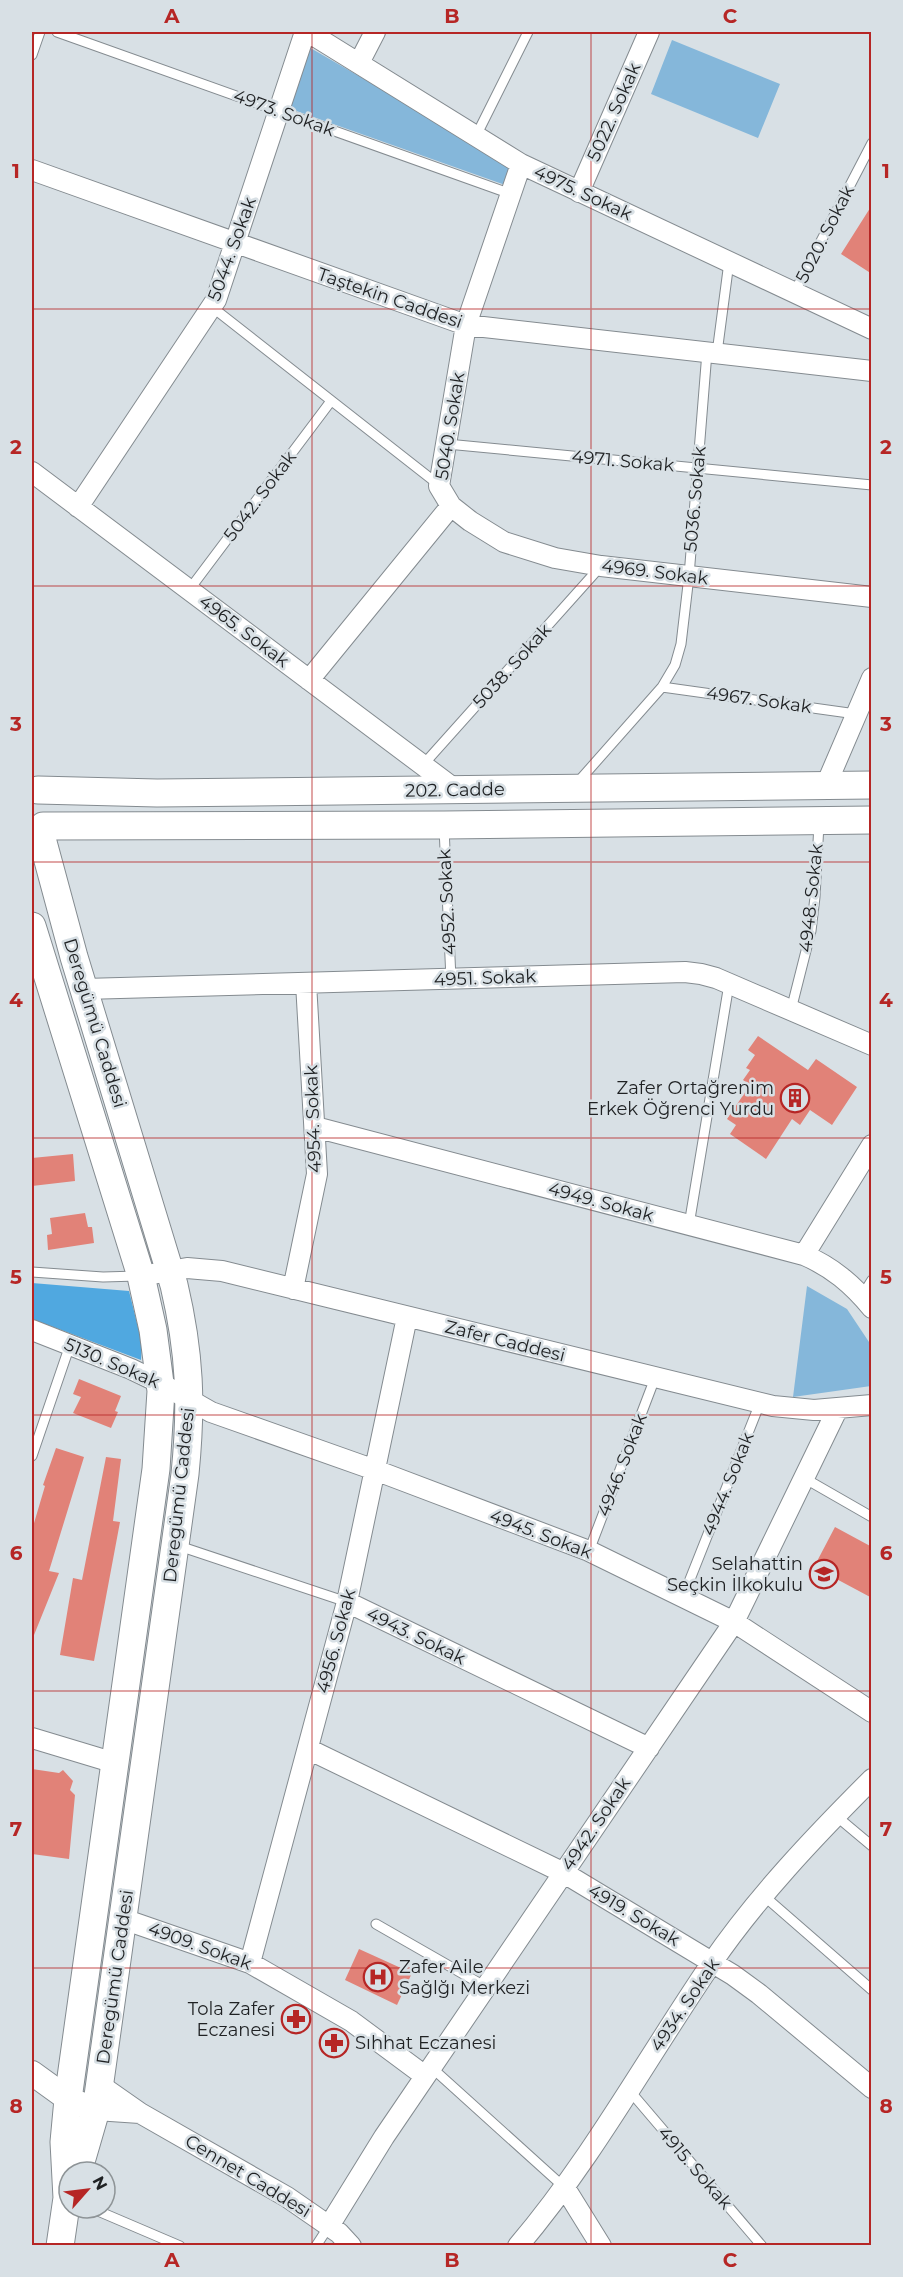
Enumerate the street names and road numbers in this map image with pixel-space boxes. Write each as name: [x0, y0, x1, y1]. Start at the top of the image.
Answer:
street label: 5022. Sokak: [582, 59, 646, 165]
street label: 4973. Sokak: [230, 85, 338, 142]
street label: 4975. Sokak: [530, 161, 636, 225]
street label: 5020. Sokak: [791, 181, 859, 287]
street label: 5044. Sokak: [203, 194, 261, 304]
street label: Taştekin Caddesi: [315, 263, 465, 333]
street label: 5040. Sokak: [431, 370, 469, 481]
street label: 5036. Sokak: [679, 445, 711, 553]
street label: 5042. Sokak: [219, 446, 301, 545]
street label: 4971. Sokak: [571, 446, 675, 476]
street label: 4969. Sokak: [600, 555, 710, 589]
street label: 4965. Sokak: [195, 590, 293, 672]
street label: 5038. Sokak: [468, 619, 556, 713]
street label: 4967. Sokak: [705, 682, 813, 718]
street label: 202. Cadde: [405, 778, 505, 802]
street label: 4948. Sokak: [794, 842, 828, 954]
street label: 4952. Sokak: [433, 848, 461, 956]
street label: Deregümü Caddesi: [59, 936, 131, 1110]
street label: 4951. Sokak: [434, 965, 537, 991]
street label: 4954. Sokak: [300, 1064, 326, 1173]
street label: 4949. Sokak: [546, 1177, 656, 1227]
street label: Zafer Caddesi: [443, 1315, 567, 1367]
street label: 5130. Sokak: [61, 1333, 163, 1393]
street label: Deregümü Caddesi: [159, 1406, 199, 1584]
street label: 4946. Sokak: [592, 1410, 652, 1520]
street label: 4944. Sokak: [697, 1429, 759, 1539]
street label: 4945. Sokak: [487, 1504, 595, 1564]
street label: 4956. Sokak: [312, 1586, 361, 1695]
street label: 4943. Sokak: [363, 1603, 469, 1670]
street label: 4942. Sokak: [557, 1773, 635, 1875]
street label: 4919. Sokak: [584, 1879, 684, 1951]
street label: Deregümü Caddesi: [92, 1888, 138, 2066]
street label: 4909. Sokak: [145, 1917, 255, 1975]
street label: 4934. Sokak: [646, 1954, 724, 2056]
street label: 4915. Sokak: [653, 2122, 737, 2214]
street label: Cennet Caddesi: [181, 2130, 315, 2222]

